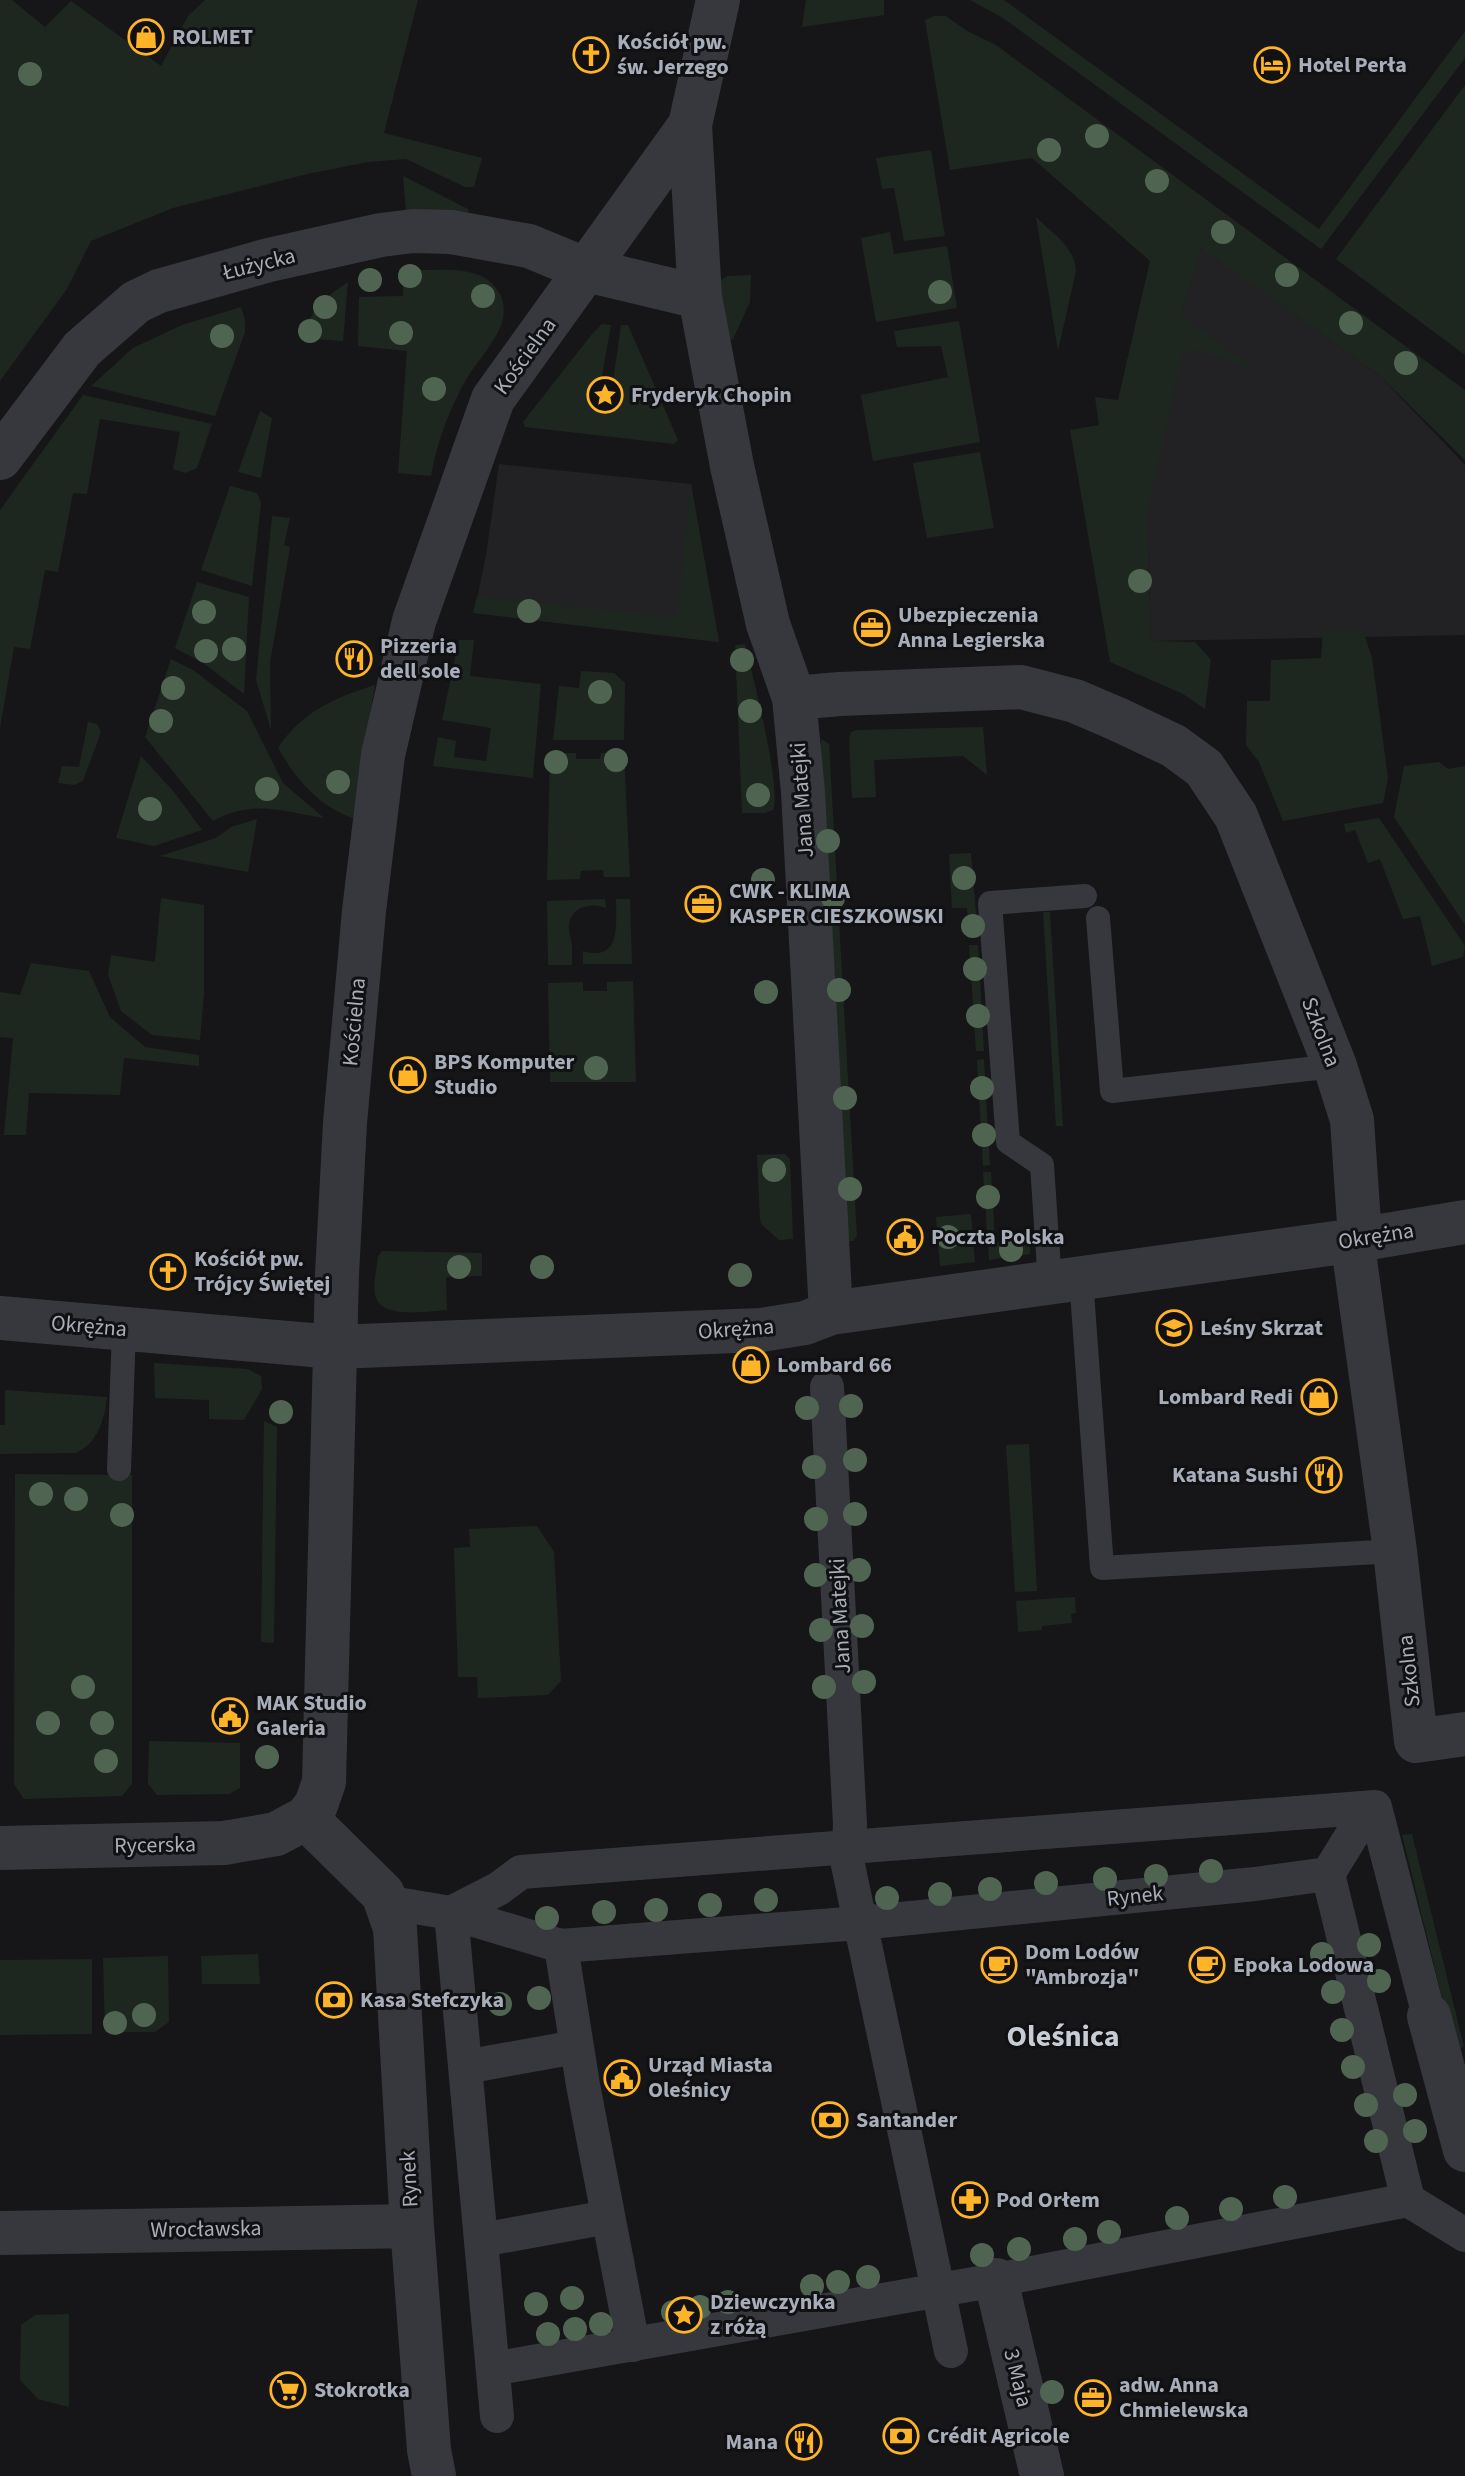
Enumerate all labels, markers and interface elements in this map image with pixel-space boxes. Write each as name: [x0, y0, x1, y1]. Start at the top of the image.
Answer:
shop icon: ROLMET: [127, 18, 165, 56]
place label: ROLMET: [172, 21, 253, 53]
place label: Kościół pw. św. Jerzego: [617, 26, 729, 83]
church icon: Kościół pw. św. Jerzego: [572, 36, 610, 74]
hotel icon: Hotel Perła: [1253, 46, 1291, 84]
place label: Hotel Perła: [1298, 49, 1407, 81]
street label: Łużycka: [218, 240, 299, 289]
street label: Kościelna: [486, 311, 564, 401]
place icon: Fryderyk Chopin: [586, 376, 624, 414]
place label: Fryderyk Chopin: [631, 379, 792, 411]
place label: Ubezpieczenia Anna Legierska: [897, 599, 1045, 656]
office icon: Ubezpieczenia Anna Legierska: [853, 609, 891, 647]
place label: Pizzeria dell sole: [380, 630, 461, 687]
restaurant icon: Pizzeria dell sole: [335, 640, 373, 678]
street label: Jana Matejki: [782, 741, 822, 859]
place label: CWK - KLIMA KASPER CIESZKOWSKI: [729, 875, 944, 932]
office icon: CWK - KLIMA KASPER CIESZKOWSKI: [684, 885, 722, 923]
street label: Kościelna: [334, 976, 374, 1068]
street label: Szkolna: [1293, 993, 1349, 1071]
place label: BPS Komputer Studio: [434, 1046, 575, 1103]
shop icon: BPS Komputer Studio: [389, 1056, 427, 1094]
street label: Okrężna: [1336, 1214, 1416, 1258]
public building icon: Poczta Polska: [886, 1218, 924, 1256]
place label: Poczta Polska: [931, 1221, 1065, 1253]
place label: Kościół pw. Trójcy Świętej: [194, 1243, 330, 1300]
church icon: Kościół pw. Trójcy Świętej: [149, 1253, 187, 1291]
street label: Okrężna: [50, 1307, 128, 1345]
school or university icon: Leśny Skrzat: [1155, 1309, 1193, 1347]
street label: Okrężna: [697, 1310, 775, 1348]
place label: Leśny Skrzat: [1200, 1312, 1324, 1344]
shop icon: Lombard 66: [732, 1346, 770, 1384]
place label: Lombard 66: [777, 1349, 892, 1381]
shop icon: Lombard Redi: [1300, 1378, 1338, 1416]
place label: Lombard Redi: [1158, 1381, 1293, 1413]
restaurant icon: Katana Sushi: [1305, 1456, 1343, 1494]
place label: Katana Sushi: [1172, 1459, 1298, 1491]
street label: Jana Matejki: [821, 1557, 859, 1675]
street label: Szkolna: [1389, 1633, 1429, 1709]
place label: MAK Studio Galeria: [256, 1687, 367, 1744]
public building icon: MAK Studio Galeria: [211, 1697, 249, 1735]
street label: Rycerska: [114, 1828, 196, 1862]
street label: Rynek: [1105, 1877, 1165, 1915]
place label: Dom Lodów "Ambrozja": [1025, 1936, 1139, 1993]
cafe icon: Dom Lodów "Ambrozja": [980, 1946, 1018, 1984]
cafe icon: Epoka Lodowa: [1188, 1946, 1226, 1984]
place label: Epoka Lodowa: [1233, 1949, 1374, 1981]
bank icon: Kasa Stefczyka: [315, 1981, 353, 2019]
place label: Kasa Stefczyka: [360, 1984, 504, 2016]
district label: Oleśnica: [1007, 2015, 1119, 2058]
place label: Urząd Miasta Oleśnicy: [648, 2049, 773, 2106]
public building icon: Urząd Miasta Oleśnicy: [603, 2059, 641, 2097]
bank icon: Santander: [811, 2101, 849, 2139]
place label: Santander: [856, 2104, 958, 2136]
street label: Rynek: [392, 2150, 426, 2208]
pharmacy icon: Pod Orłem: [951, 2181, 989, 2219]
place label: Pod Orłem: [996, 2184, 1100, 2216]
street label: Wrocławska: [150, 2212, 262, 2246]
place label: Dziewczynka z różą: [710, 2286, 836, 2343]
place icon: Dziewczynka z różą: [665, 2296, 703, 2334]
street label: 3 Maja: [995, 2346, 1041, 2410]
place label: adw. Anna Chmielewska: [1119, 2369, 1249, 2426]
supermarket icon: Stokrotka: [269, 2371, 307, 2409]
place label: Stokrotka: [314, 2374, 410, 2406]
office icon: adw. Anna Chmielewska: [1074, 2379, 1112, 2417]
bank icon: Crédit Agricole: [882, 2417, 920, 2455]
place label: Crédit Agricole: [927, 2420, 1070, 2452]
restaurant icon: Mana: [785, 2423, 823, 2461]
place label: Mana: [725, 2426, 778, 2458]

